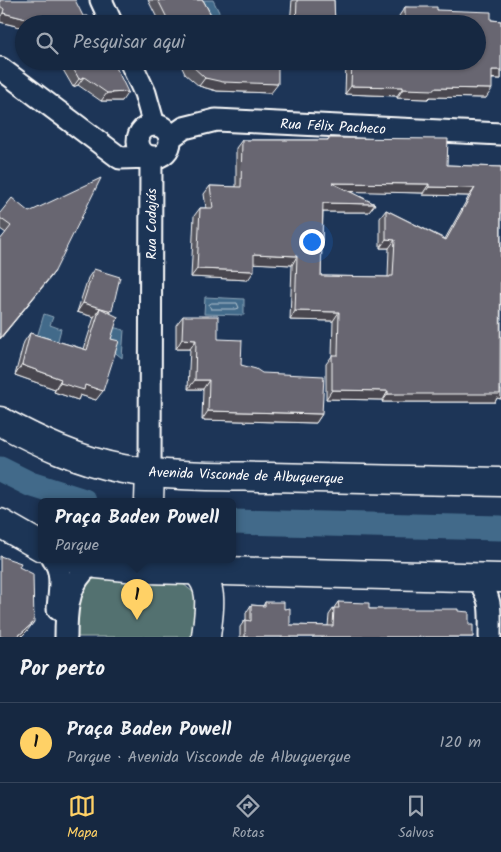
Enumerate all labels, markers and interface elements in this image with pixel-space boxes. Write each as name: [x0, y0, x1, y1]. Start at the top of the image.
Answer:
search box: [15, 15, 486, 70]
text: Pesquisar aqui: [73, 28, 185, 58]
icon: search: [33, 29, 61, 57]
street label: Rua Félix Pacheco: [280, 113, 386, 141]
street label: Rua Codajás: [141, 188, 163, 260]
your location: [299, 229, 325, 255]
street label: Avenida Visconde de Albuquerque: [148, 462, 345, 490]
popup: [38, 498, 236, 563]
text: Praça Baden Powell: [55, 503, 219, 533]
text: Parque: [55, 533, 99, 558]
pin: 1: [121, 579, 153, 620]
text: Por perto: [20, 653, 105, 686]
text: Praça Baden Powell: [67, 715, 231, 745]
text: 1: [34, 730, 38, 755]
text: 120 m: [440, 730, 481, 755]
text: Parque · Avenida Visconde de Albuquerque: [67, 745, 351, 770]
tab: Mapa: [67, 792, 98, 844]
tab: Rotas: [232, 792, 264, 844]
tab: Salvos: [398, 792, 434, 844]

